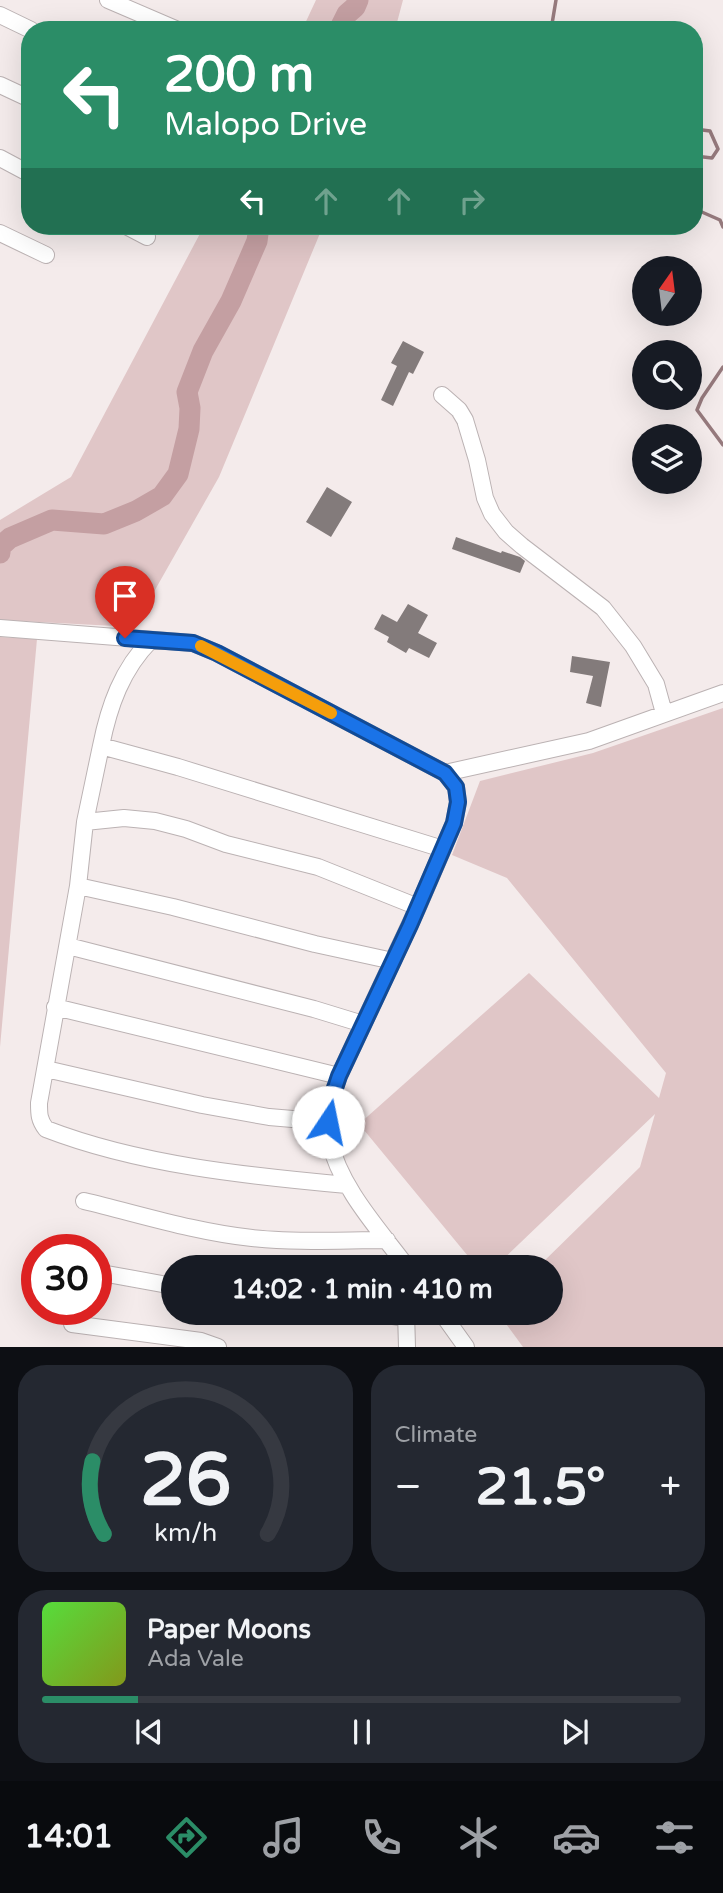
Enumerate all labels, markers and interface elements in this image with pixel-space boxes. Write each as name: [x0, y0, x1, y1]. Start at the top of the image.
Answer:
text: 200 m: [164, 46, 314, 105]
icon: left: [49, 49, 140, 140]
text: Malopo Drive: [164, 106, 367, 144]
icon: left: [234, 182, 272, 220]
icon: ahead: [307, 182, 345, 220]
icon: ahead: [380, 182, 418, 220]
icon: right: [453, 182, 491, 220]
north arrow: [632, 256, 702, 326]
map controls: [632, 256, 702, 494]
button: search: [632, 340, 702, 410]
button: layers: [632, 424, 702, 494]
pin: [95, 566, 155, 638]
icon: arrive: [106, 577, 144, 615]
position arrow: [291, 1085, 365, 1159]
speed limit sign: 30: [21, 1234, 112, 1325]
text: 14:02 · 1 min · 410 m: [231, 1274, 493, 1305]
text: Climate: [395, 1421, 477, 1449]
text: 26: [140, 1438, 231, 1526]
text: 21.5°: [476, 1456, 606, 1519]
text: −: [395, 1464, 422, 1510]
text: +: [660, 1464, 681, 1510]
text: km/h: [154, 1518, 217, 1548]
text: Paper Moons: [147, 1614, 311, 1645]
text: Ada Vale: [147, 1645, 244, 1673]
icon: previous: [130, 1713, 168, 1751]
icon: pause: [343, 1713, 381, 1751]
icon: next: [556, 1713, 594, 1751]
icon: directions: [162, 1813, 211, 1862]
icon: music: [259, 1813, 308, 1862]
icon: phone: [357, 1813, 406, 1862]
icon: climate: [454, 1813, 503, 1862]
icon: car: [552, 1813, 601, 1862]
icon: filters: [650, 1813, 699, 1862]
text: 14:01: [24, 1818, 113, 1856]

